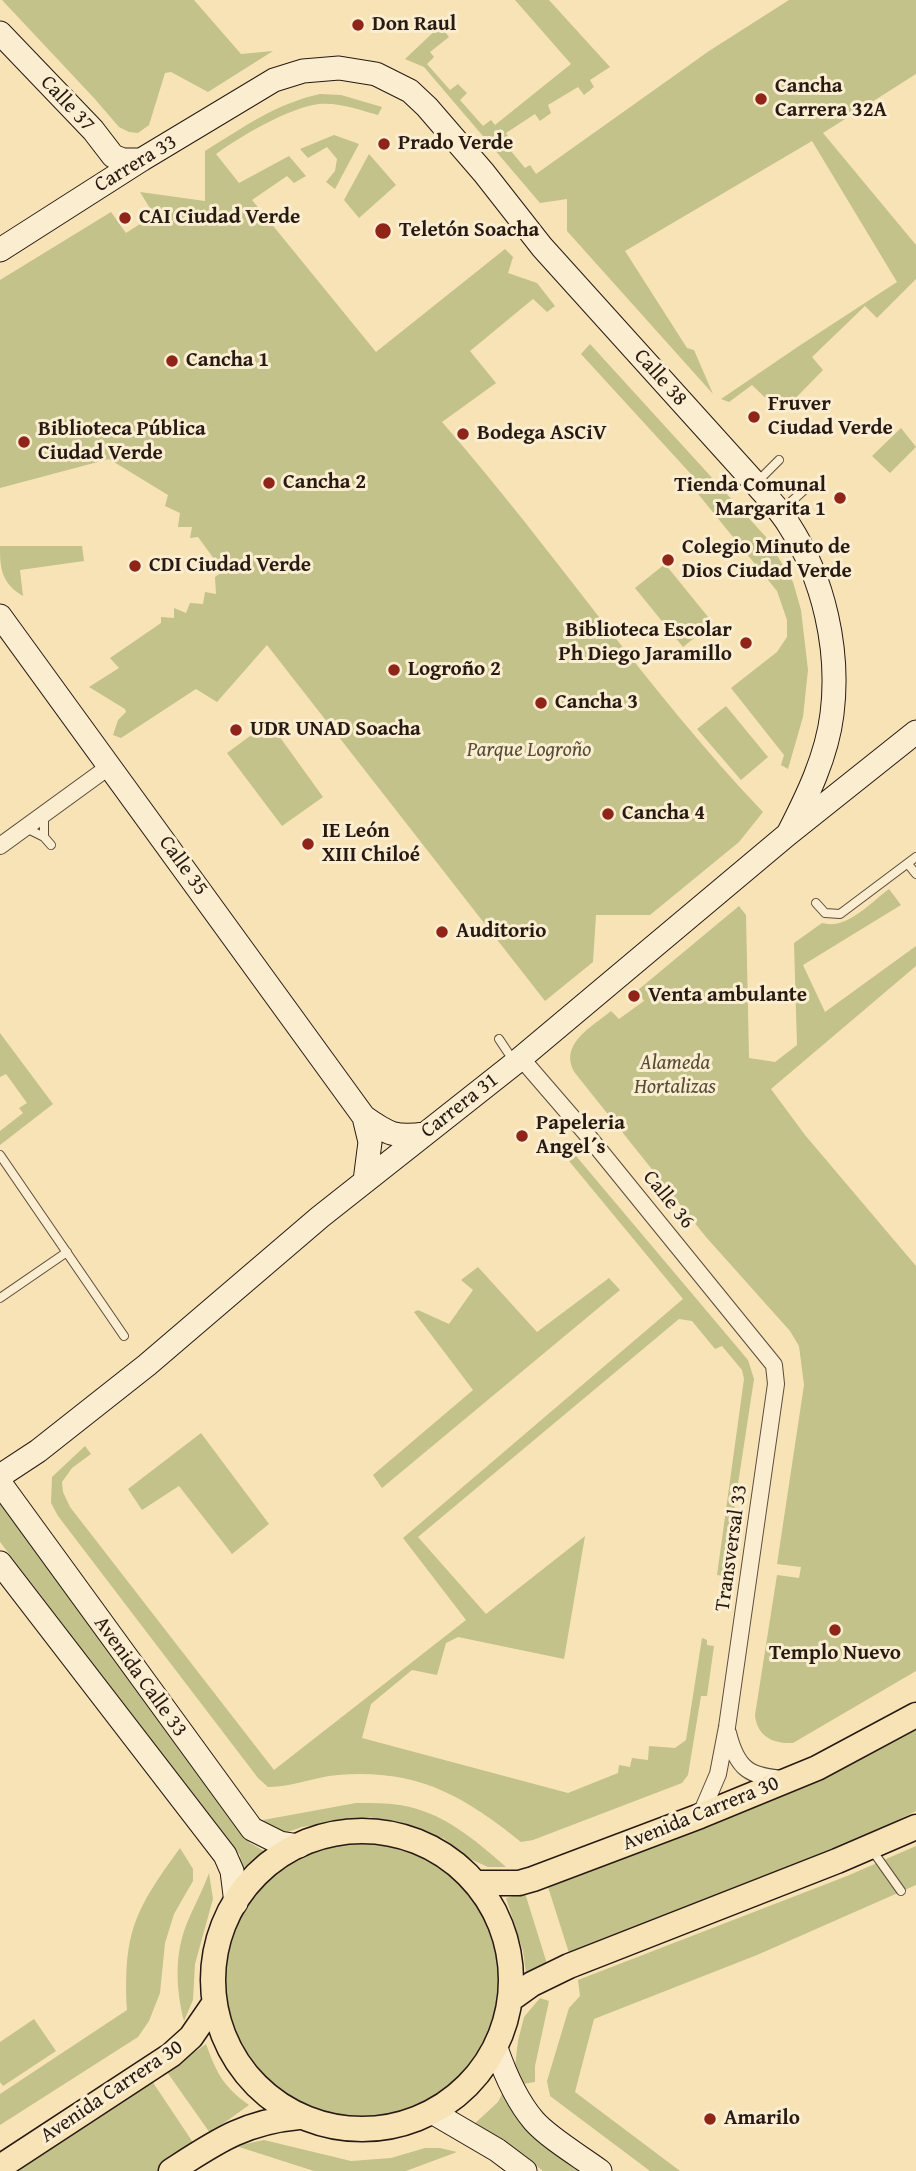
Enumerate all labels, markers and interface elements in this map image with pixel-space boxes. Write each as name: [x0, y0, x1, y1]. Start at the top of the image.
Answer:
place label: Don Raul: [372, 12, 456, 38]
marker: Don Raul: [350, 17, 366, 33]
street label: Calle 37: [35, 71, 99, 137]
place label: Cancha Carrera 32A: [775, 74, 887, 124]
marker: Cancha Carrera 32A: [753, 91, 769, 107]
street label: Carrera 33: [90, 130, 182, 198]
place label: Prado Verde: [398, 131, 513, 157]
marker: Prado Verde: [376, 136, 392, 152]
place label: CAI Ciudad Verde: [139, 205, 300, 231]
marker: CAI Ciudad Verde: [117, 210, 133, 226]
place label: Teletón Soacha: [399, 218, 539, 244]
marker: Teletón Soacha: [373, 221, 393, 241]
street label: Calle 38: [628, 344, 692, 412]
place label: Cancha 1: [186, 348, 269, 374]
marker: Cancha 1: [164, 353, 180, 369]
place label: Fruver Ciudad Verde: [768, 392, 893, 442]
marker: Fruver Ciudad Verde: [746, 409, 762, 425]
place label: Biblioteca Pública Ciudad Verde: [38, 417, 206, 467]
place label: Bodega ASCiV: [477, 421, 607, 447]
marker: Bodega ASCiV: [455, 426, 471, 442]
marker: Biblioteca Pública Ciudad Verde: [16, 434, 32, 450]
place label: Cancha 2: [283, 470, 366, 496]
place label: Tienda Comunal Margarita 1: [674, 473, 826, 523]
marker: Cancha 2: [261, 475, 277, 491]
marker: Tienda Comunal Margarita 1: [832, 490, 848, 506]
place label: Colegio Minuto de Dios Ciudad Verde: [682, 535, 852, 585]
marker: Colegio Minuto de Dios Ciudad Verde: [660, 552, 676, 568]
place label: CDI Ciudad Verde: [149, 553, 311, 579]
marker: CDI Ciudad Verde: [127, 558, 143, 574]
place label: Biblioteca Escolar Ph Diego Jaramillo: [558, 618, 732, 668]
marker: Biblioteca Escolar Ph Diego Jaramillo: [738, 635, 754, 651]
place label: Logroño 2: [408, 657, 501, 683]
marker: Logroño 2: [386, 662, 402, 678]
place label: Cancha 3: [555, 690, 638, 716]
marker: Cancha 3: [533, 695, 549, 711]
place label: UDR UNAD Soacha: [250, 717, 421, 743]
marker: UDR UNAD Soacha: [228, 722, 244, 738]
park label: Parque Logroño: [467, 738, 591, 764]
place label: Cancha 4: [622, 801, 705, 827]
marker: Cancha 4: [600, 806, 616, 822]
place label: IE León XIII Chiloé: [322, 819, 420, 869]
street label: Calle 35: [153, 831, 213, 901]
marker: IE León XIII Chiloé: [300, 836, 316, 852]
place label: Auditorio: [456, 919, 546, 945]
marker: Auditorio: [434, 924, 450, 940]
place label: Venta ambulante: [648, 983, 807, 1009]
marker: Venta ambulante: [626, 988, 642, 1004]
park label: Alameda Hortalizas: [634, 1051, 716, 1101]
street label: Carrera 31: [416, 1068, 504, 1144]
place label: Papeleria Angel´s: [536, 1111, 625, 1161]
marker: Papeleria Angel´s: [514, 1128, 530, 1144]
street label: Calle 36: [637, 1166, 699, 1234]
street label: Transversal 33: [711, 1483, 753, 1613]
street label: Avenida Calle 33: [88, 1612, 192, 1742]
marker: Templo Nuevo: [827, 1622, 843, 1638]
place label: Templo Nuevo: [769, 1641, 901, 1667]
street label: Avenida Carrera 30: [619, 1771, 783, 1857]
street label: Avenida Carrera 30: [36, 2035, 188, 2149]
place label: Amarilo: [724, 2106, 800, 2132]
marker: Amarilo: [702, 2111, 718, 2127]

